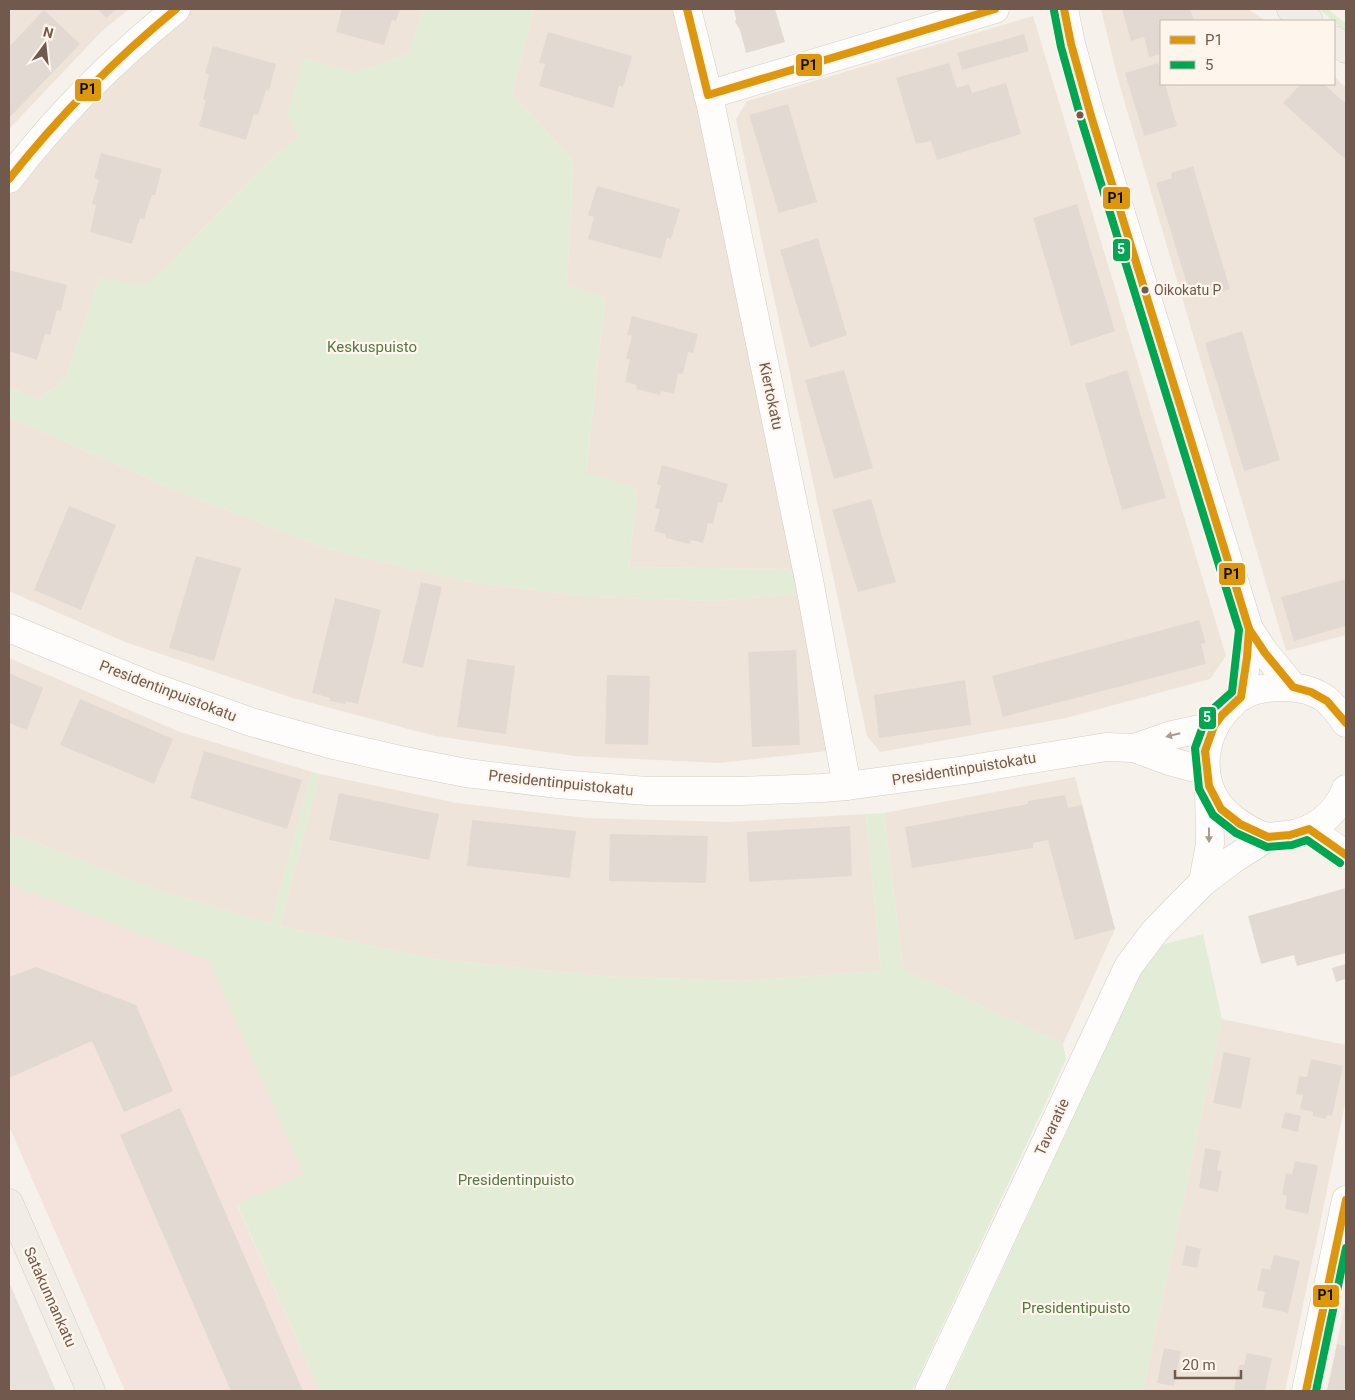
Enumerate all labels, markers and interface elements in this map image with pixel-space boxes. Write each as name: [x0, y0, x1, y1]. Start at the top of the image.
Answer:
north arrow: [20, 20, 70, 70]
legend: [1160, 20, 1335, 85]
text: N: [42, 23, 55, 41]
text: P1: [1205, 31, 1223, 49]
line badge: P1: [795, 53, 823, 77]
text: 5: [1205, 56, 1213, 74]
text: P1: [800, 57, 818, 73]
line badge: P1: [74, 78, 102, 102]
text: P1: [79, 81, 97, 97]
unlabelled marker: [1075, 110, 1085, 120]
line badge: P1: [1102, 186, 1131, 210]
text: P1: [1107, 190, 1125, 206]
line badge: 5: [1112, 238, 1131, 262]
text: 5: [1117, 241, 1125, 257]
place label: Oikokatu P: [1154, 282, 1222, 298]
marker: Oikokatu P: [1140, 285, 1150, 295]
park label: Keskuspuisto: [327, 338, 417, 356]
street label: Kiertokatu: [755, 361, 787, 431]
line badge: P1: [1218, 562, 1246, 586]
text: P1: [1223, 566, 1241, 582]
street label: Presidentinpuistokatu: [97, 657, 239, 725]
line badge: 5: [1198, 706, 1217, 730]
text: 5: [1203, 709, 1211, 725]
one-way arrow: [1166, 731, 1181, 739]
street label: Presidentinpuistokatu: [891, 749, 1037, 789]
street label: Presidentinpuistokatu: [488, 766, 634, 800]
one-way arrow: [1206, 827, 1214, 843]
street label: Tavaratie: [1031, 1096, 1073, 1158]
park label: Presidentinpuisto: [458, 1171, 574, 1189]
street label: Satakunnankatu: [20, 1244, 80, 1350]
line badge: P1: [1312, 1284, 1340, 1308]
text: P1: [1317, 1287, 1335, 1303]
park label: Presidentipuisto: [1022, 1299, 1130, 1317]
scale bar: [1175, 1348, 1241, 1380]
text: 20 m: [1182, 1356, 1216, 1374]

